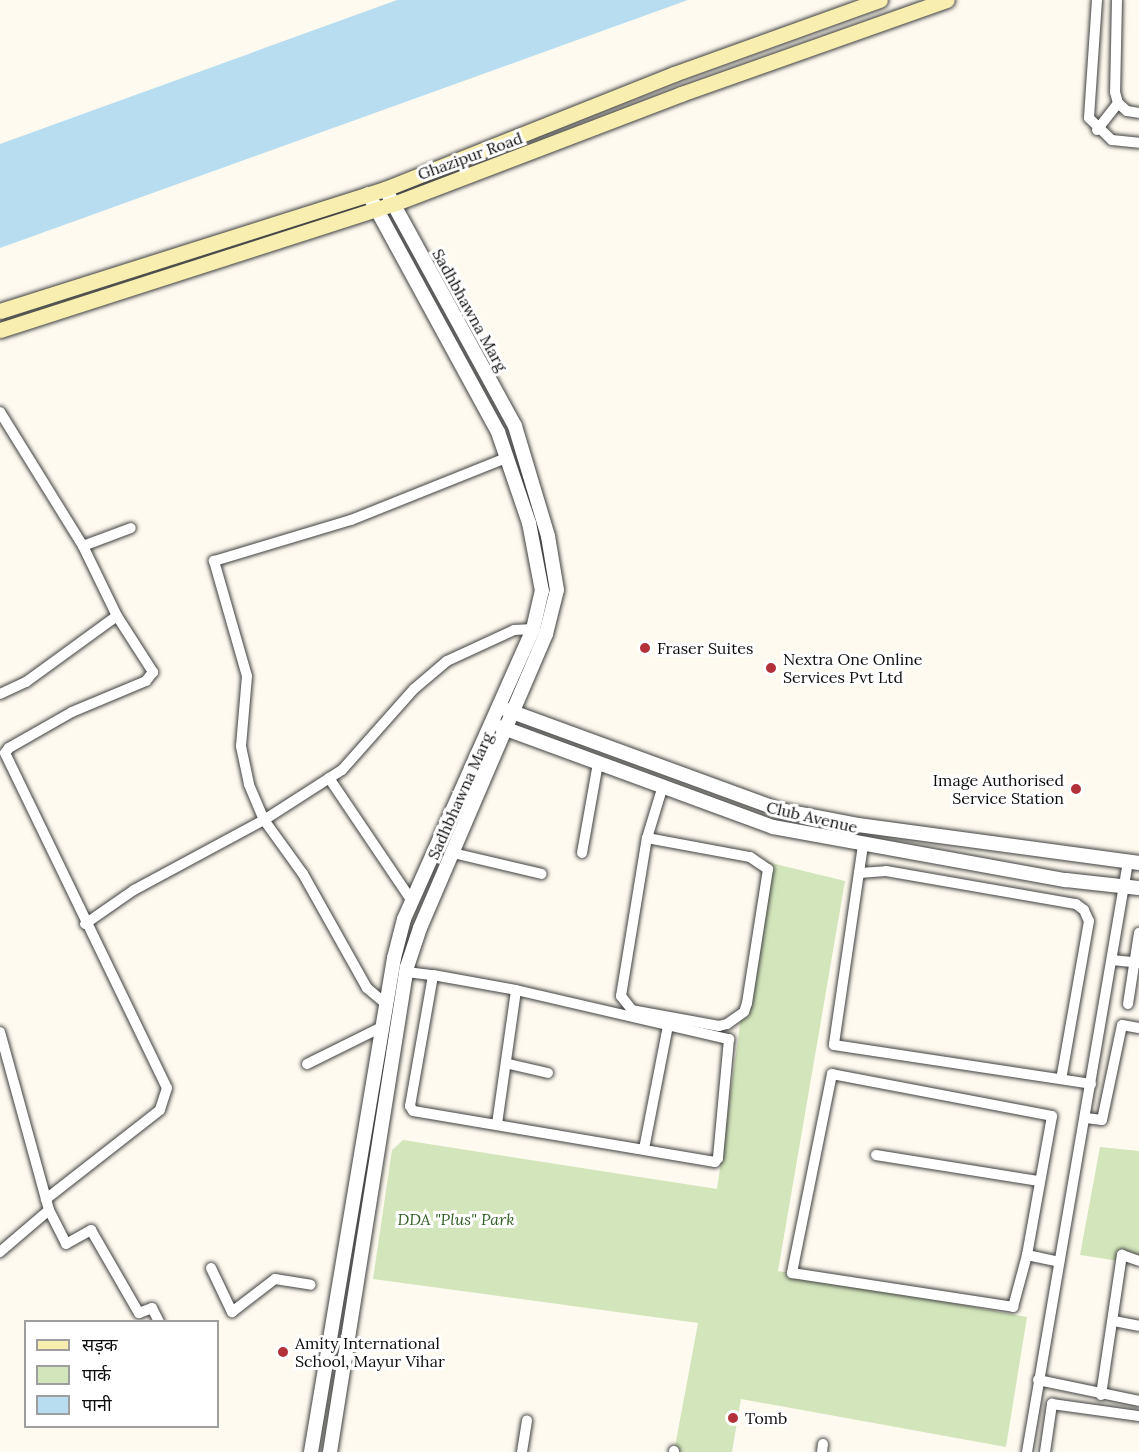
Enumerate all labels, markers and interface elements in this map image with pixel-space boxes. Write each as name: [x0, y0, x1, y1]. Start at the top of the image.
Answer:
street label: Ghazipur Road: [415, 128, 525, 184]
street label: Sadhbhawna Marg: [428, 245, 512, 375]
place label: Fraser Suites: [657, 638, 753, 658]
marker: Fraser Suites: [638, 641, 652, 655]
place label: Nextra One Online Services Pvt Ltd: [783, 649, 923, 687]
marker: Nextra One Online Services Pvt Ltd: [764, 661, 778, 675]
street label: Sadhbhawna Marg: [423, 730, 497, 862]
place label: Image Authorised Service Station: [933, 770, 1064, 808]
marker: Image Authorised Service Station: [1069, 782, 1083, 796]
street label: Club Avenue: [765, 797, 859, 837]
park label: DDA "Plus" Park: [398, 1209, 514, 1229]
legend: [24, 1320, 219, 1428]
text: सड़क: [82, 1333, 118, 1356]
place label: Amity International School, Mayur Vihar: [295, 1333, 445, 1371]
marker: Amity International School, Mayur Vihar: [276, 1345, 290, 1359]
text: पार्क: [82, 1363, 111, 1386]
text: पानी: [82, 1393, 112, 1416]
place label: Tomb: [745, 1408, 787, 1428]
marker: Tomb: [726, 1411, 740, 1425]

